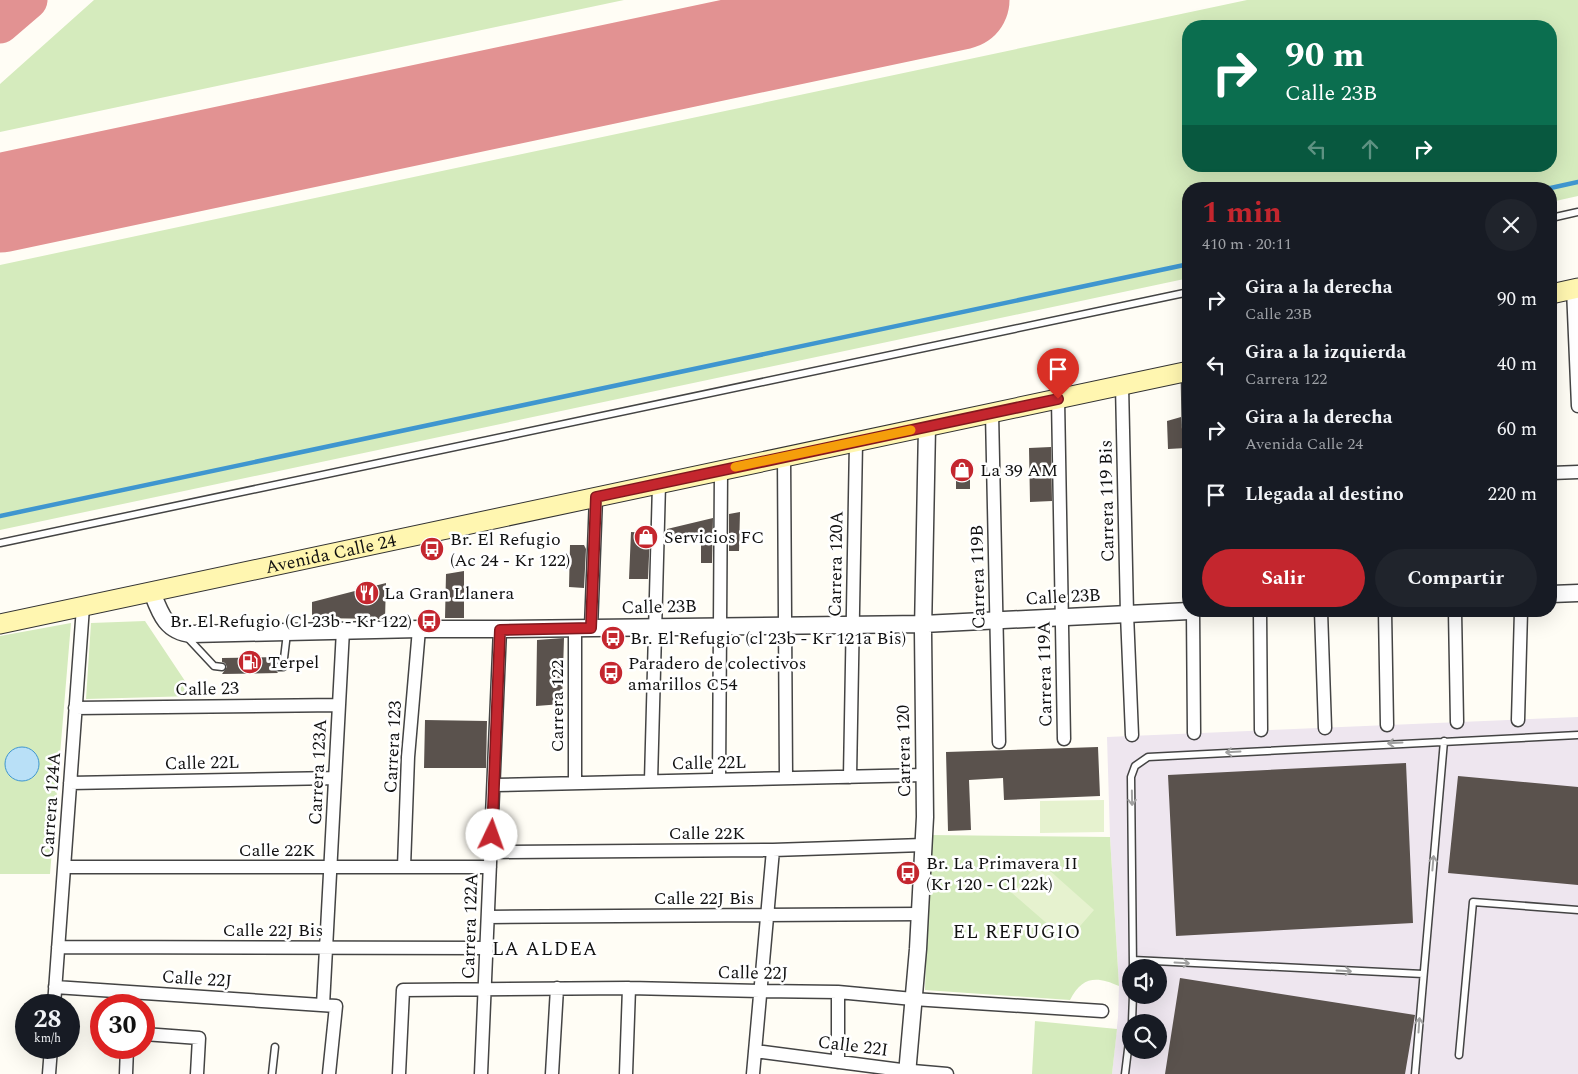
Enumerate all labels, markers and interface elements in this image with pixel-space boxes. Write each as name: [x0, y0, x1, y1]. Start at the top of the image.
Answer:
text: 90 m: [1285, 29, 1365, 82]
icon: right: [1202, 40, 1267, 105]
text: Calle 23B: [1285, 77, 1377, 110]
icon: left: [1303, 135, 1331, 163]
icon: ahead: [1356, 135, 1384, 163]
icon: right: [1409, 135, 1437, 163]
text: 1 min: [1202, 190, 1282, 236]
button: close: [1485, 199, 1537, 251]
text: 410 m · 20:11: [1202, 232, 1292, 256]
text: Gira a la derecha: [1245, 273, 1392, 302]
text: 90 m: [1497, 285, 1537, 314]
icon: right: [1202, 286, 1230, 314]
text: Calle 23B: [1245, 302, 1312, 326]
text: Gira a la izquierda: [1245, 338, 1406, 367]
pin: [1037, 348, 1079, 399]
text: 40 m: [1497, 350, 1537, 379]
icon: left: [1202, 351, 1230, 379]
icon: arrive: [1044, 355, 1072, 383]
text: Carrera 122: [1245, 367, 1327, 391]
text: Gira a la derecha: [1245, 403, 1392, 432]
text: 60 m: [1497, 415, 1537, 444]
icon: right: [1202, 416, 1230, 444]
text: Avenida Calle 24: [1245, 432, 1363, 456]
street label: Carrera 119 Bis: [1092, 440, 1122, 562]
shop icon: La 39 AM: [949, 457, 975, 483]
place label: La 39 AM: [980, 457, 1058, 484]
text: Llegada al destino: [1245, 480, 1404, 509]
text: 220 m: [1487, 480, 1537, 509]
icon: arrive: [1202, 481, 1230, 509]
street label: Carrera 120A: [822, 511, 850, 617]
shop icon: Servicios FC: [633, 524, 659, 550]
place label: Servicios FC: [664, 524, 764, 551]
street label: Carrera 119B: [964, 525, 992, 629]
place label: Br. El Refugio (Ac 24 - Kr 122): [450, 526, 570, 574]
street label: Avenida Calle 24: [263, 527, 399, 581]
bus stop icon: Br. El Refugio (Ac 24 - Kr 122): [419, 536, 445, 562]
button: Salir: [1202, 549, 1365, 607]
button: Compartir: [1375, 549, 1537, 607]
restaurant icon: La Gran Llanera: [354, 580, 380, 606]
place label: La Gran Llanera: [384, 580, 515, 607]
street label: Calle 23B: [1025, 582, 1101, 612]
street label: Calle 23B: [621, 593, 697, 621]
place label: Br. El Refugio (Cl 23b - Kr 122): [170, 608, 412, 635]
bus stop icon: Br. El Refugio (Cl 23b - Kr 122): [416, 608, 442, 634]
street label: Carrera 119A: [1031, 621, 1059, 727]
bus stop icon: Br. El Refugio (cl 23b - Kr 121a Bis): [600, 625, 626, 651]
place label: Br. El Refugio (cl 23b - Kr 121a Bis): [630, 625, 906, 652]
fuel station icon: Terpel: [237, 649, 263, 675]
place label: Terpel: [268, 649, 319, 676]
place label: Paradero de colectivos amarillos C54: [628, 650, 807, 698]
street label: Carrera 122: [544, 660, 571, 752]
bus stop icon: Paradero de colectivos amarillos C54: [598, 660, 624, 686]
street label: Calle 23: [175, 675, 239, 703]
street label: Carrera 123: [377, 700, 409, 794]
street label: Carrera 120: [890, 705, 918, 797]
street label: Carrera 123A: [302, 718, 334, 826]
one-way arrow: [1388, 739, 1404, 748]
one-way arrow: [1225, 748, 1241, 757]
street label: Calle 22L: [164, 749, 240, 777]
street label: Calle 22L: [671, 749, 747, 777]
street label: Carrera 124A: [34, 751, 68, 859]
one-way arrow: [1127, 790, 1136, 806]
position arrow: [465, 808, 517, 860]
street label: Calle 22K: [669, 820, 745, 847]
street label: Calle 22K: [239, 837, 315, 864]
place label: Br. La Primavera II (Kr 120 - Cl 22k): [926, 850, 1078, 898]
one-way arrow: [1428, 856, 1438, 872]
bus stop icon: Br. La Primavera II (Kr 120 - Cl 22k): [895, 860, 921, 886]
street label: Carrera 122A: [455, 873, 485, 979]
street label: Calle 22J Bis: [654, 885, 754, 912]
street label: Calle 22J Bis: [223, 917, 323, 944]
district label: EL REFUGIO: [953, 918, 1081, 947]
district label: LA ALDEA: [492, 935, 598, 964]
one-way arrow: [1173, 958, 1189, 967]
street label: Calle 22J: [717, 959, 789, 987]
map controls: [1122, 959, 1167, 1059]
button: sound: [1122, 959, 1167, 1004]
street label: Calle 22J: [161, 963, 233, 995]
one-way arrow: [1336, 966, 1352, 975]
speed limit sign: 30: [90, 994, 155, 1059]
text: 28: [33, 1001, 62, 1039]
button: search: [1122, 1014, 1167, 1059]
one-way arrow: [1414, 1018, 1424, 1034]
street label: Calle 22I: [816, 1028, 890, 1064]
text: km/h: [34, 1029, 61, 1048]

